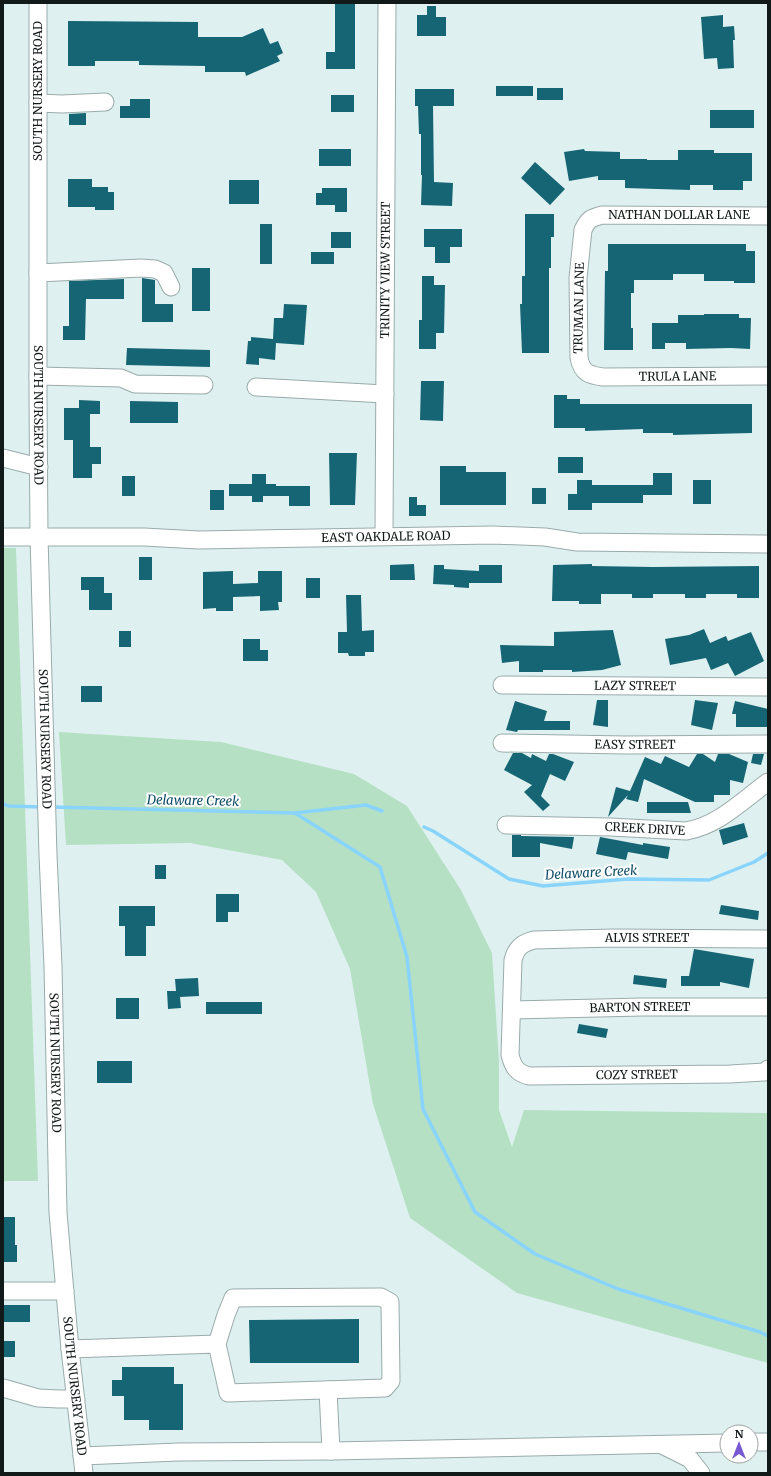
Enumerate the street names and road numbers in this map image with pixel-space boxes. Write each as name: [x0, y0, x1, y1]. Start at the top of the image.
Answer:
street label: SOUTH NURSERY ROAD: [30, 21, 45, 161]
street label: TRINITY VIEW STREET: [377, 201, 393, 338]
street label: NATHAN DOLLAR LANE: [608, 207, 750, 222]
street label: TRUMAN LANE: [570, 262, 587, 354]
street label: SOUTH NURSERY ROAD: [31, 345, 47, 485]
street label: TRULA LANE: [639, 368, 717, 384]
street label: EAST OAKDALE ROAD: [321, 528, 451, 545]
street label: SOUTH NURSERY ROAD: [36, 669, 55, 809]
street label: LAZY STREET: [594, 678, 677, 693]
street label: EASY STREET: [594, 736, 676, 752]
street label: CREEK DRIVE: [605, 819, 686, 838]
street label: ALVIS STREET: [604, 930, 690, 945]
street label: SOUTH NURSERY ROAD: [47, 993, 64, 1133]
street label: BARTON STREET: [589, 999, 691, 1015]
street label: COZY STREET: [596, 1067, 679, 1082]
street label: SOUTH NURSERY ROAD: [60, 1316, 90, 1456]

